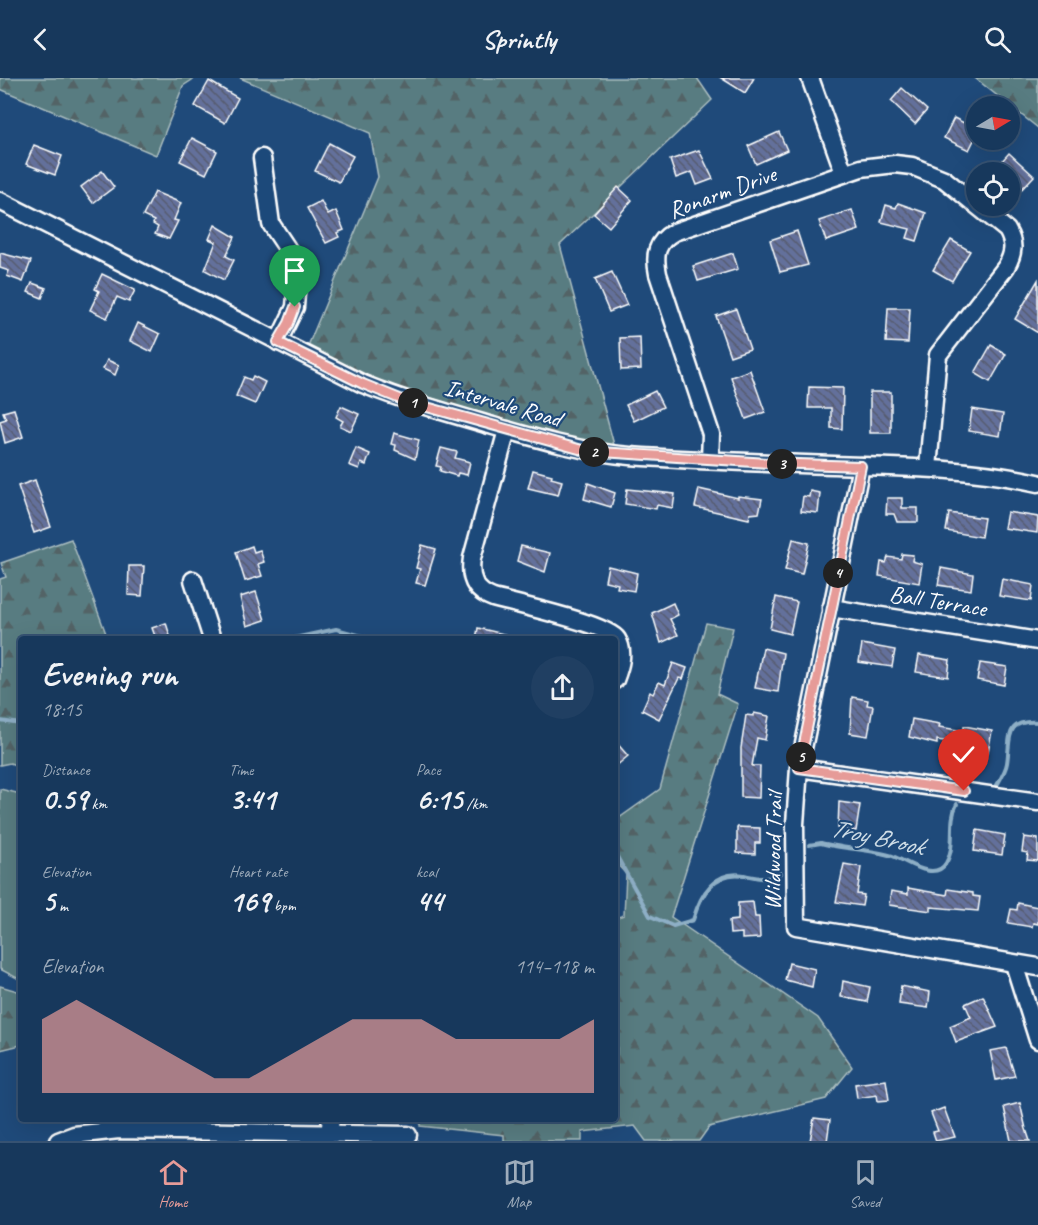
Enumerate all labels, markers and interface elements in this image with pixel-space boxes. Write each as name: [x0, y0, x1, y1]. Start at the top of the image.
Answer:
text: Sprintly: [482, 22, 556, 56]
icon: back: [24, 23, 57, 56]
icon: search: [981, 23, 1014, 56]
north arrow: [966, 96, 1020, 150]
map controls: [966, 96, 1020, 216]
street label: Ronarm Drive: [664, 158, 782, 225]
button: locate: [966, 162, 1020, 216]
pin: [269, 245, 320, 307]
icon: arrive: [278, 254, 311, 287]
street label: Intervale Road: [441, 372, 568, 435]
pin: 1: [398, 388, 428, 418]
text: 1: [409, 393, 417, 413]
pin: 2: [579, 437, 609, 467]
text: 2: [590, 442, 598, 462]
pin: 3: [767, 449, 797, 479]
text: 3: [778, 454, 786, 474]
pin: 4: [823, 558, 853, 588]
text: 4: [834, 563, 842, 583]
street label: Ball Terrace: [887, 579, 991, 624]
text: Evening run: [42, 653, 177, 695]
button: share: [531, 656, 594, 719]
text: 18:15: [42, 697, 82, 722]
pin: [938, 729, 989, 791]
icon: check: [947, 738, 980, 771]
pin: 5: [786, 742, 816, 772]
text: 5: [798, 747, 804, 767]
text: Distance: [42, 760, 90, 780]
text: Time: [229, 760, 253, 780]
text: Pace: [416, 760, 441, 780]
text: 0.59: [42, 780, 88, 818]
text: 3:41: [229, 780, 275, 818]
text: 6:15: [416, 780, 463, 818]
street label: Wildwood Trail: [757, 788, 789, 910]
text: km: [88, 794, 107, 814]
text: /km: [463, 794, 487, 814]
water label: Troy Brook: [828, 811, 931, 864]
text: Elevation: [42, 862, 91, 882]
text: Heart rate: [229, 862, 287, 882]
text: kcal: [416, 862, 437, 882]
text: 5: [42, 882, 55, 920]
text: 169: [229, 882, 270, 920]
text: 44: [416, 882, 443, 920]
text: m: [55, 896, 68, 916]
text: bpm: [270, 896, 296, 916]
text: Elevation: [42, 954, 104, 979]
text: 114–118 m: [515, 954, 594, 979]
tab: Home: [157, 1156, 190, 1212]
tab: Map: [503, 1156, 536, 1212]
tab: Saved: [849, 1156, 882, 1212]

